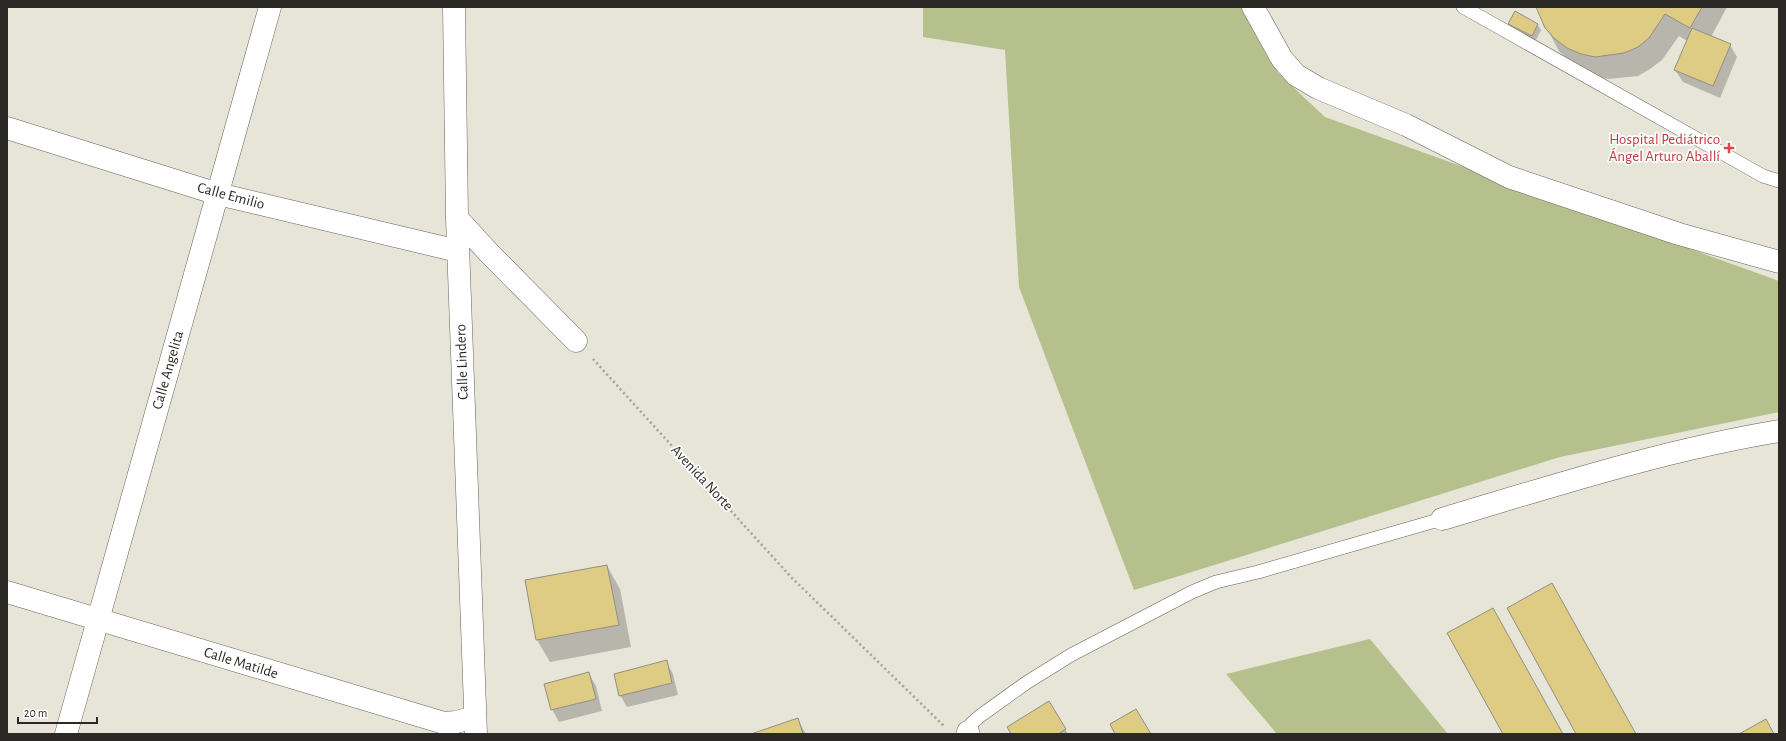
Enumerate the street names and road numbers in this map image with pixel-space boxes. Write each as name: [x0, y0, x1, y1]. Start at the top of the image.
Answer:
street label: Calle Emilio: [196, 180, 266, 212]
street label: Calle Lindero: [453, 324, 471, 400]
street label: Calle Angelita: [150, 329, 186, 411]
street label: Avenida Norte: [668, 442, 736, 514]
street label: Calle Matilde: [202, 645, 280, 681]

